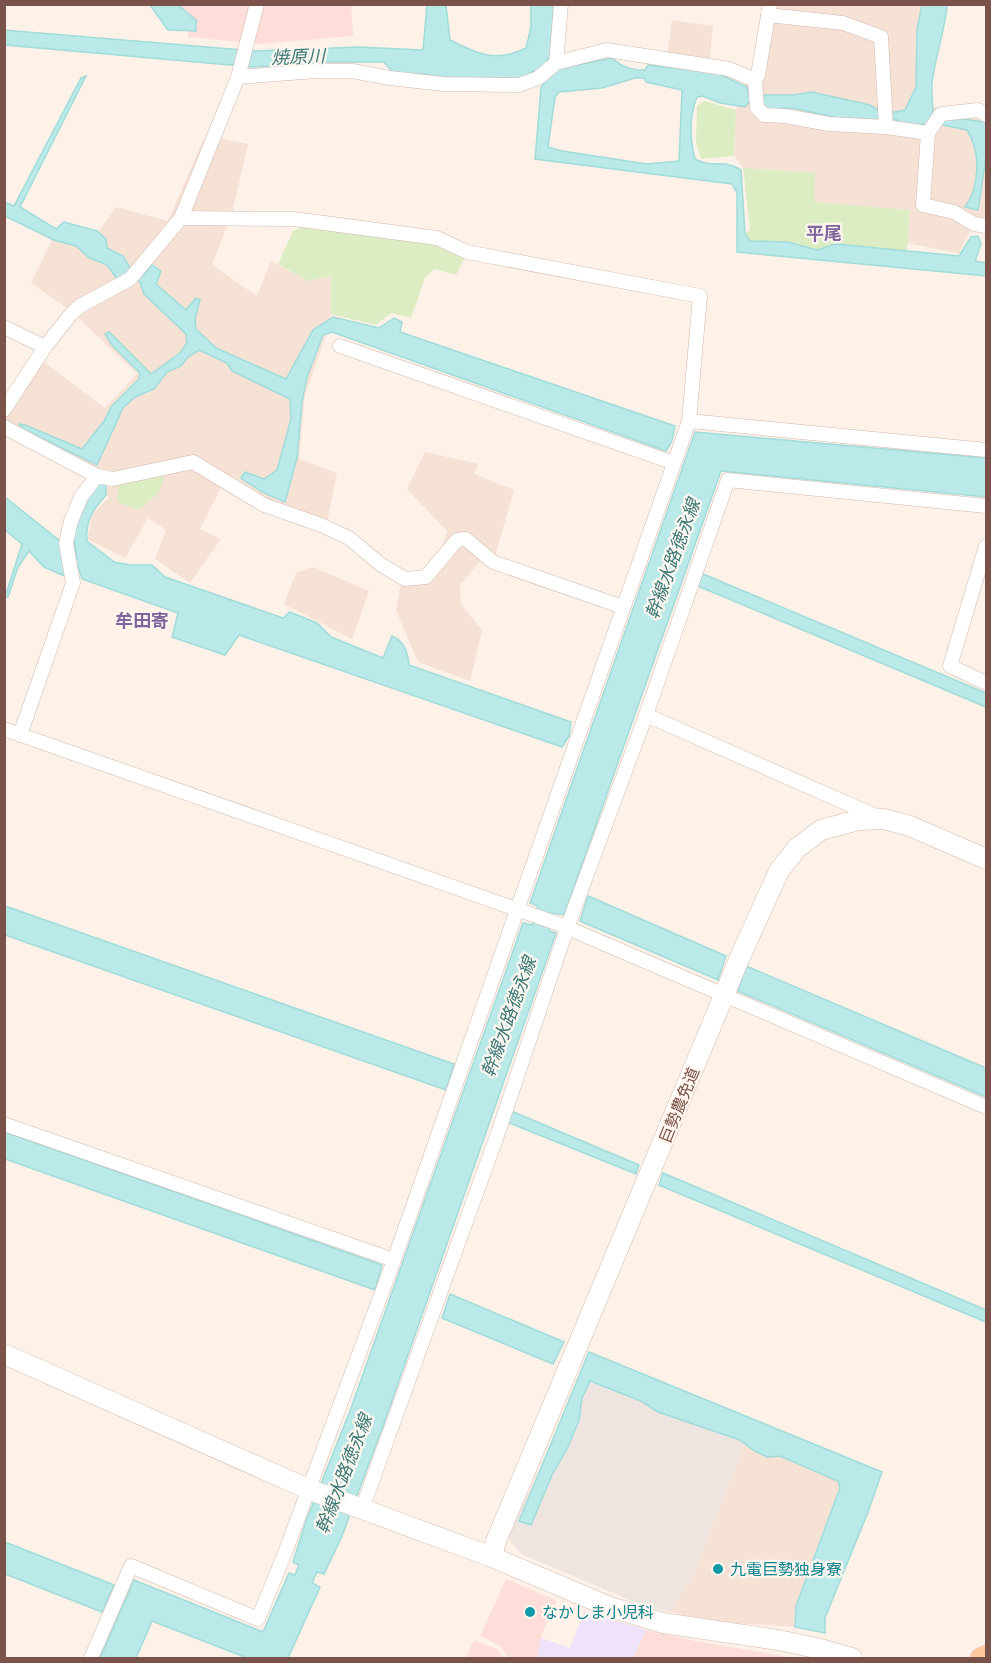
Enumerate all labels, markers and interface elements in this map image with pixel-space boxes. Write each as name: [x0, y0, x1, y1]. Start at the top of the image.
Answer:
water label: 焼原川: [271, 46, 327, 68]
district label: 平尾: [806, 224, 842, 244]
water label: 幹線水路徳永線: [642, 495, 705, 622]
district label: 牟田寄: [115, 611, 169, 631]
water label: 幹線水路徳永線: [478, 953, 541, 1080]
street label: 巨勢農免道: [657, 1065, 702, 1145]
water label: 幹線水路徳永線: [312, 1410, 377, 1536]
place label: 九電巨勢独身寮: [730, 1561, 842, 1578]
marker: 九電巨勢独身寮: [711, 1562, 725, 1576]
place label: なかしま小児科: [542, 1604, 654, 1621]
marker: なかしま小児科: [523, 1605, 537, 1619]

